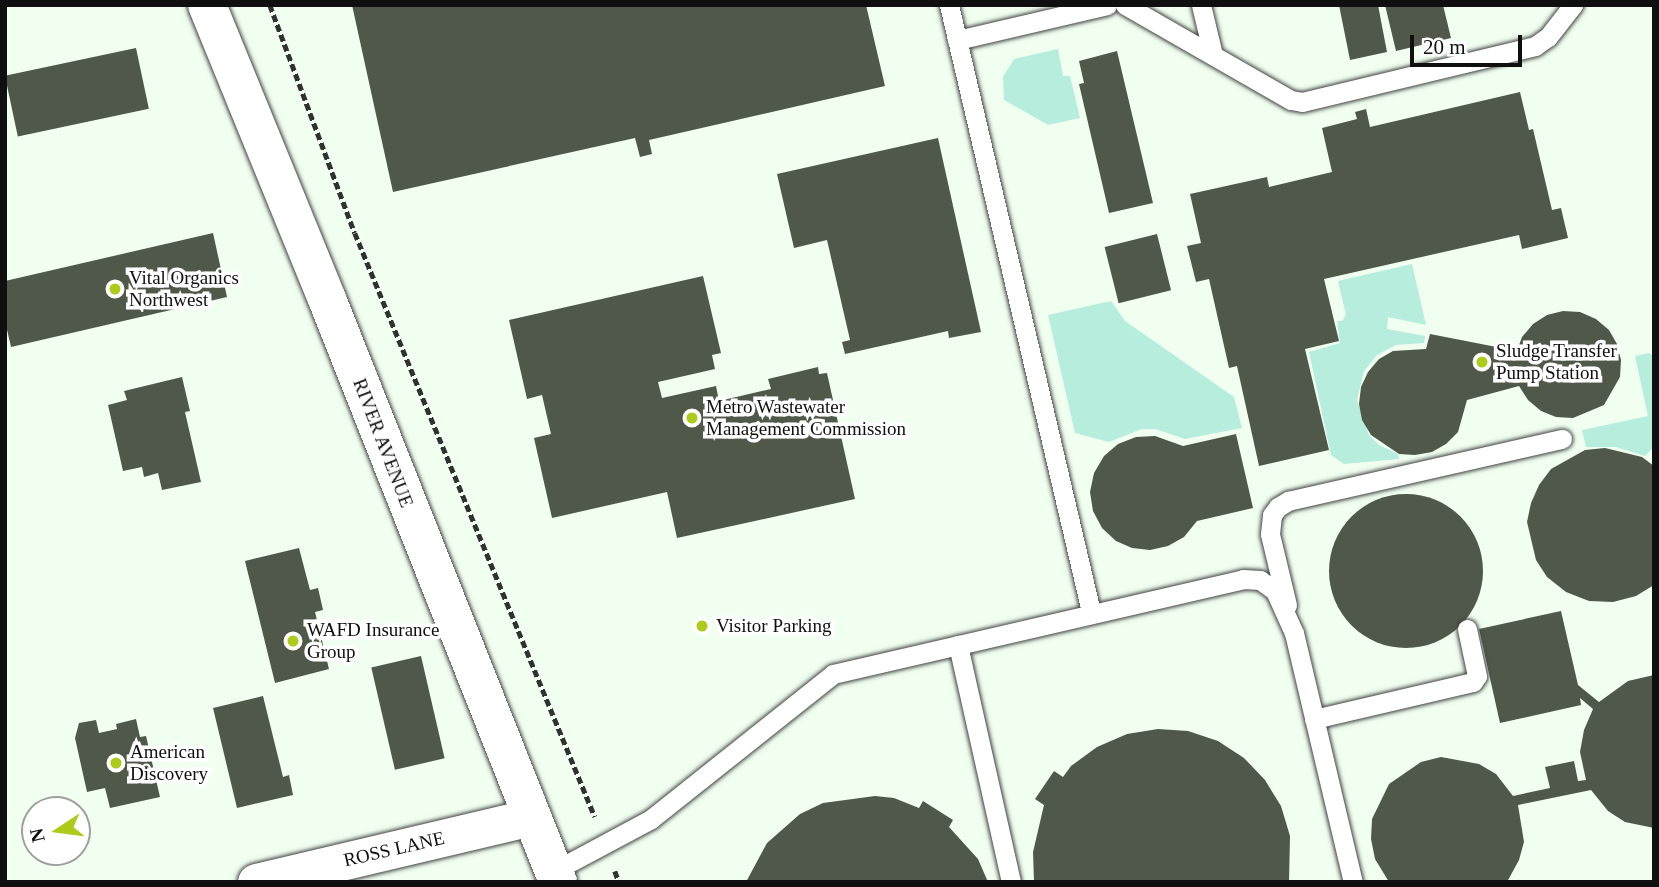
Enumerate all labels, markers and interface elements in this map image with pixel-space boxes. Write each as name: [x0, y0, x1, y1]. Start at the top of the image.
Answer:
scale bar: [1414, 21, 1526, 65]
text: 20 m: [1423, 35, 1466, 59]
place label: Vital Organics Northwest: [129, 267, 239, 311]
marker: Vital Organics Northwest: [107, 281, 123, 297]
place label: Sludge Transfer Pump Station: [1496, 340, 1617, 384]
marker: Sludge Transfer Pump Station: [1474, 354, 1490, 370]
street label: RIVER AVENUE: [348, 375, 418, 511]
place label: Metro Wastewater Management Commission: [706, 396, 906, 440]
marker: Metro Wastewater Management Commission: [684, 410, 700, 426]
place label: Visitor Parking: [716, 615, 831, 637]
marker: Visitor Parking: [694, 618, 710, 634]
place label: WAFD Insurance Group: [307, 619, 439, 663]
marker: WAFD Insurance Group: [285, 633, 301, 649]
place label: American Discovery: [130, 741, 208, 785]
marker: American Discovery: [108, 755, 124, 771]
north arrow: [21, 796, 91, 866]
text: N: [25, 826, 49, 844]
street label: ROSS LANE: [341, 826, 447, 872]

